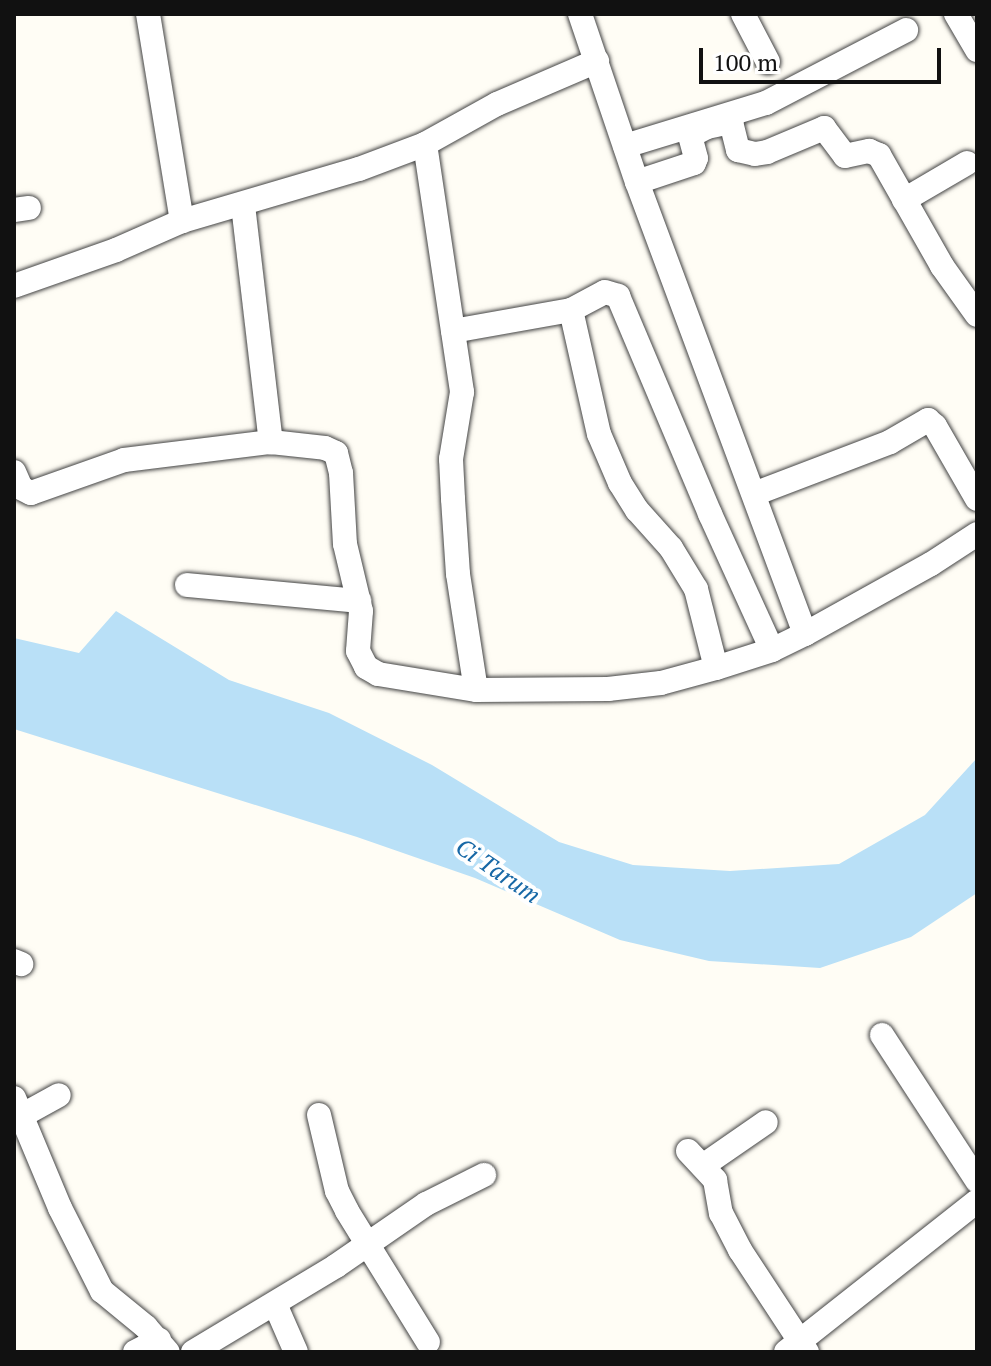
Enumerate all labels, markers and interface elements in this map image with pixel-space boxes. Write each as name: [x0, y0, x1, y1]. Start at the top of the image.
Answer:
scale bar: [703, 32, 945, 82]
text: 100 m: [713, 46, 778, 78]
water label: Ci Tarum: [450, 832, 546, 910]

